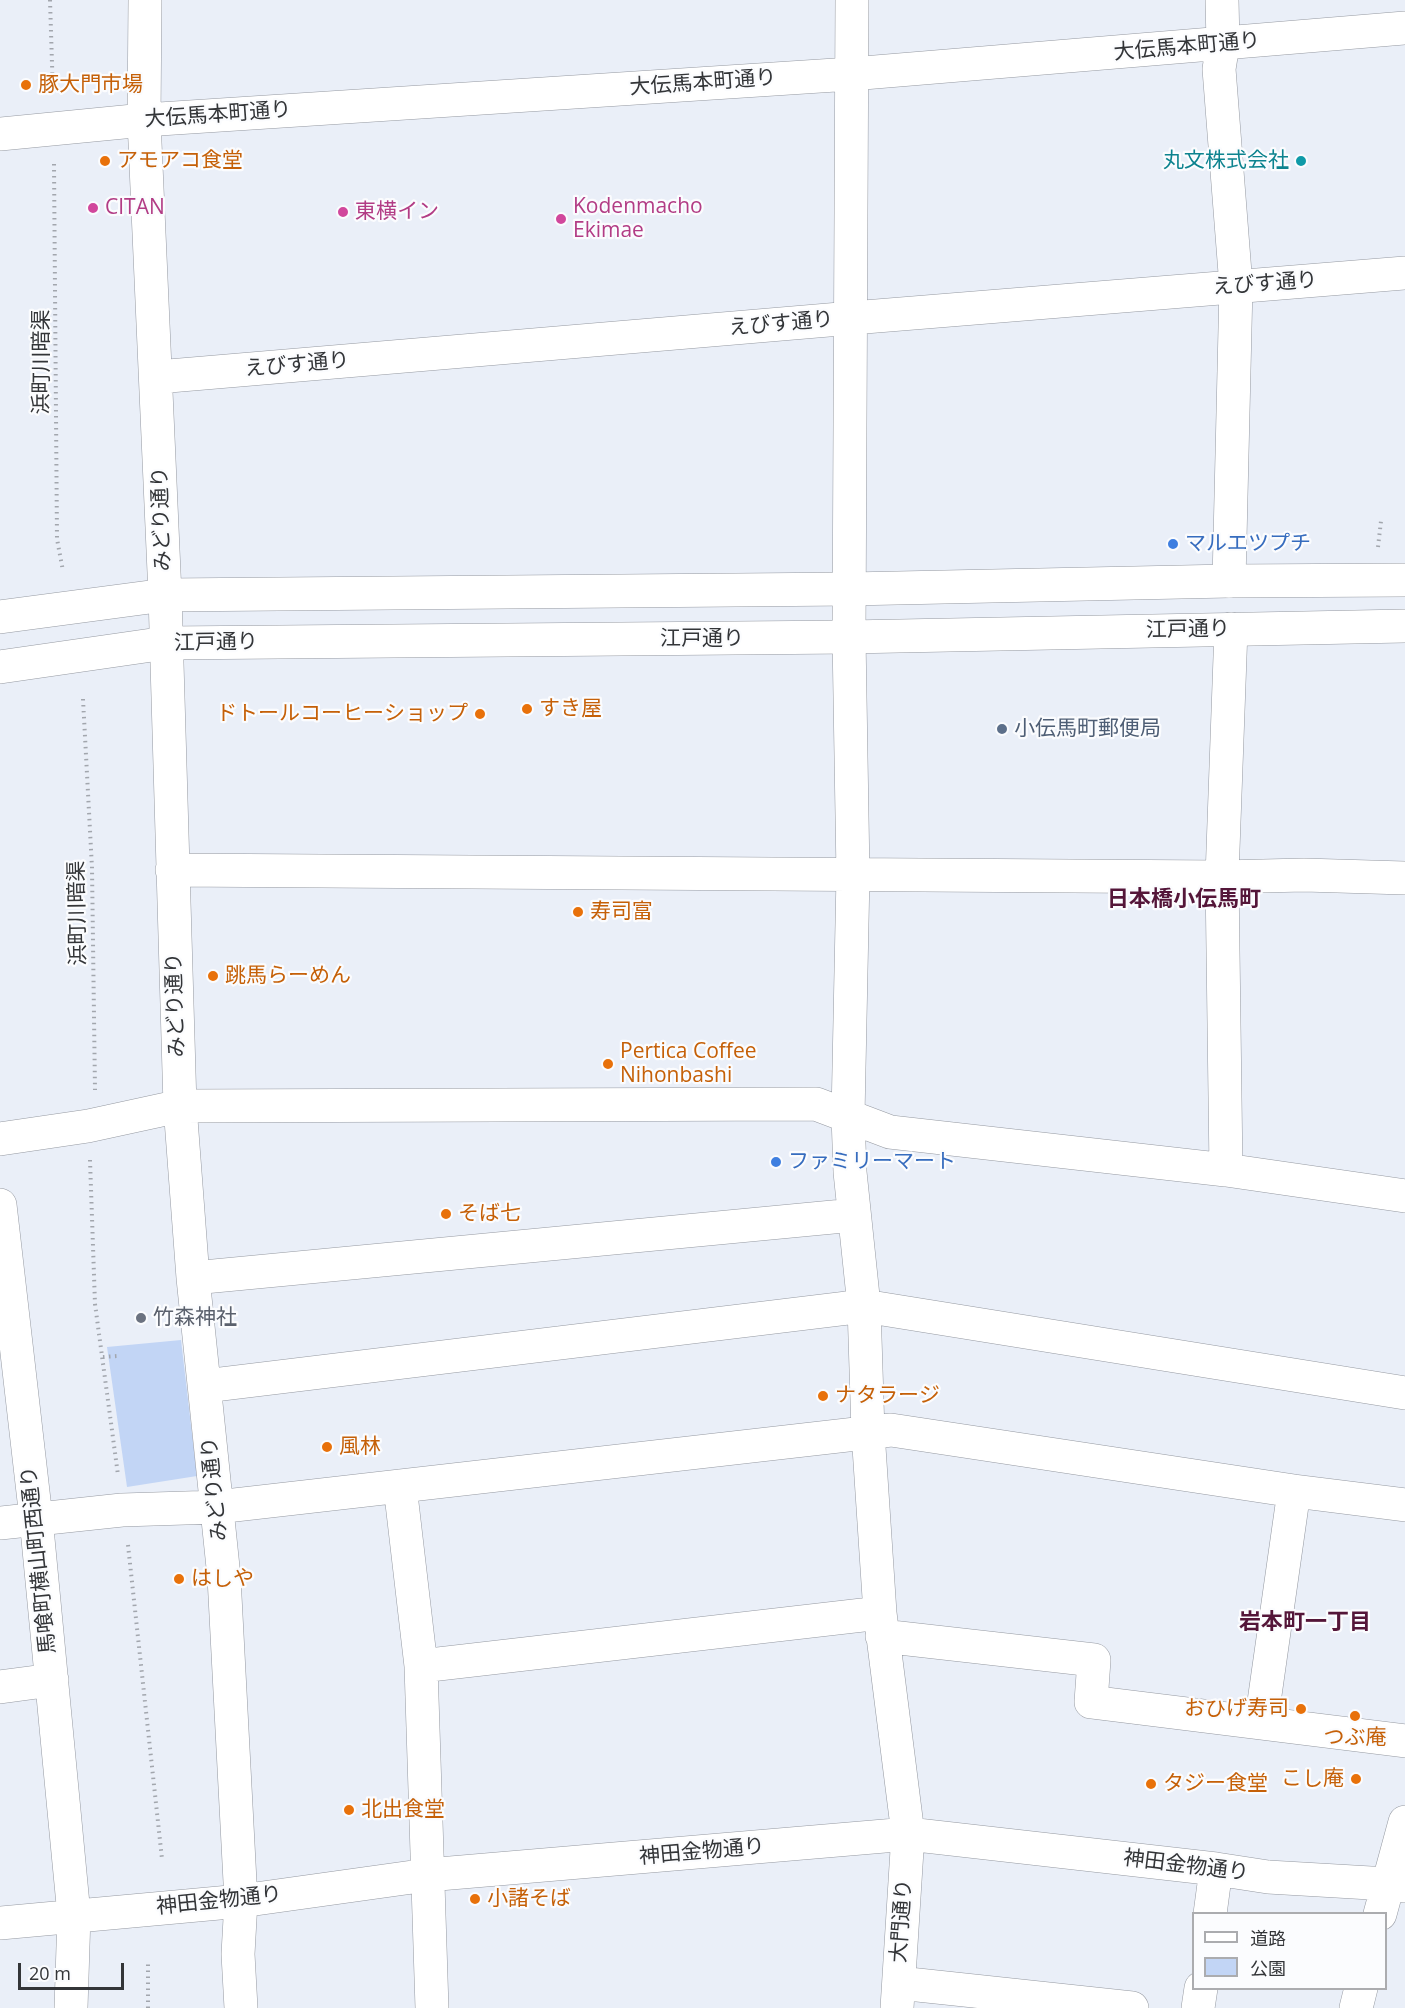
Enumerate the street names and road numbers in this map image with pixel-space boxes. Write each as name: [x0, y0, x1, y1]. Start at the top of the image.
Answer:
street label: 大伝馬本町通り: [1113, 28, 1261, 66]
street label: 大伝馬本町通り: [629, 65, 777, 101]
street label: 大伝馬本町通り: [144, 97, 292, 133]
street label: えびす通り: [1212, 268, 1318, 300]
street label: えびす通り: [728, 307, 834, 341]
street label: 浜町川暗渠: [29, 310, 55, 414]
street label: えびす通り: [244, 348, 350, 382]
street label: みどり通り: [148, 466, 176, 572]
street label: 江戸通り: [1146, 617, 1230, 643]
street label: 江戸通り: [660, 626, 744, 652]
street label: 江戸通り: [174, 630, 258, 656]
street label: 浜町川暗渠: [64, 860, 92, 966]
street label: みどり通り: [162, 952, 190, 1058]
street label: みどり通り: [197, 1435, 233, 1543]
street label: 馬喰町横山町西通り: [17, 1465, 61, 1655]
street label: 神田金物通り: [638, 1834, 766, 1870]
street label: 神田金物通り: [1122, 1846, 1250, 1886]
street label: 大門通り: [887, 1878, 917, 1964]
street label: 神田金物通り: [155, 1882, 283, 1920]

